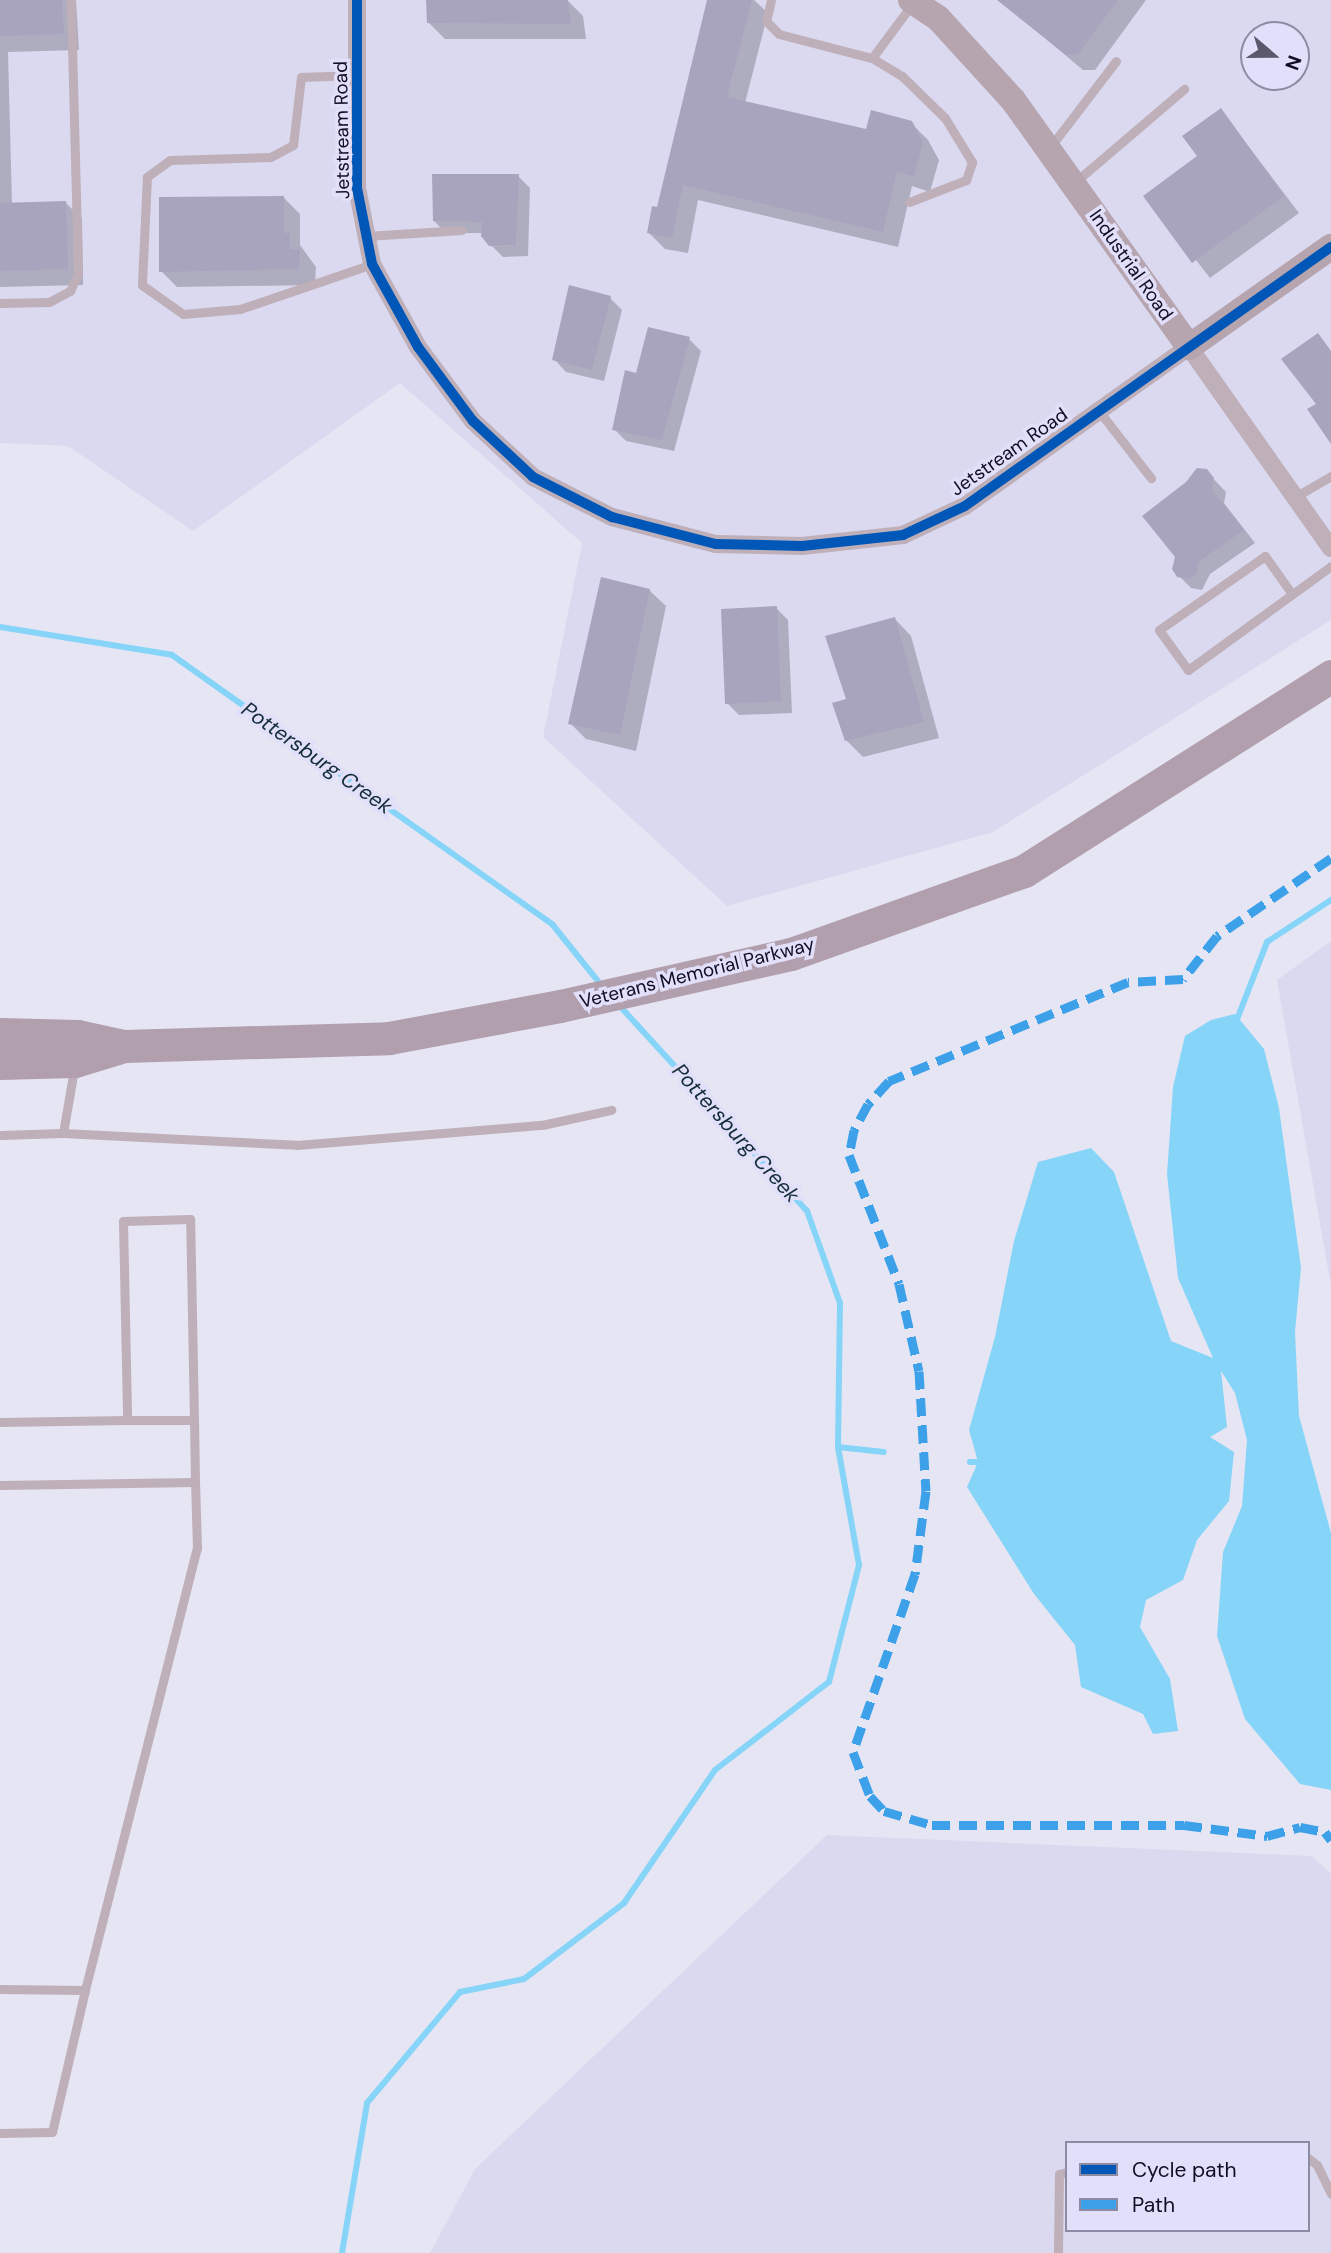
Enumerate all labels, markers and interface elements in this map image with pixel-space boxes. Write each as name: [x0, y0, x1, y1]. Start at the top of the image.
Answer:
north arrow: [1240, 21, 1310, 91]
text: N: [1279, 52, 1307, 73]
street label: Jetstream Road: [329, 61, 355, 199]
street label: Industrial Road: [1084, 205, 1178, 325]
street label: Jetstream Road: [946, 403, 1072, 501]
water label: Pottersburg Creek: [237, 697, 397, 819]
street label: Veterans Memorial Parkway: [577, 933, 817, 1013]
water label: Pottersburg Creek: [667, 1058, 805, 1208]
legend: [1065, 2141, 1310, 2232]
text: Cycle path: [1132, 2156, 1237, 2184]
text: Path: [1132, 2191, 1175, 2219]

